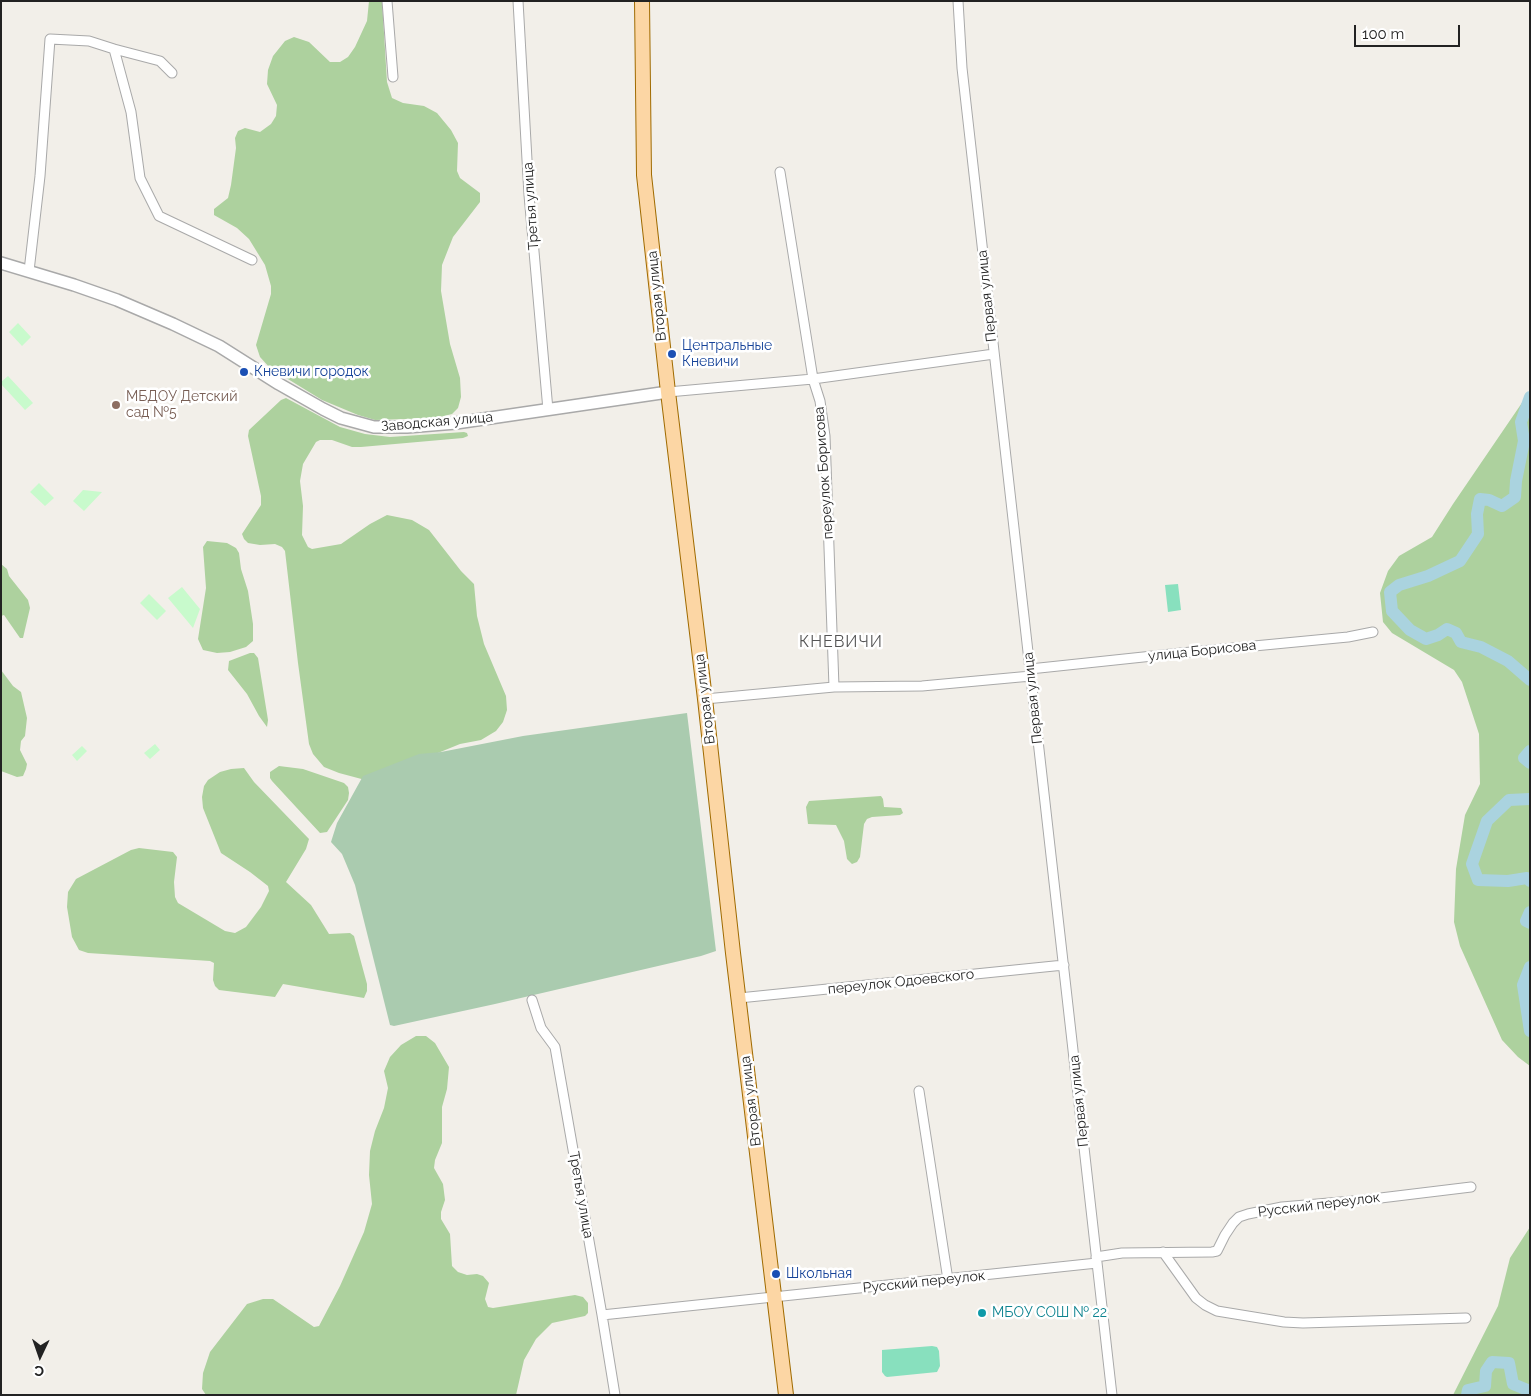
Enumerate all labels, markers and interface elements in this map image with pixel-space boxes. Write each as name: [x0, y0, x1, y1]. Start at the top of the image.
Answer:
scale bar: [1356, 15, 1462, 47]
text: 100 m: [1362, 25, 1404, 43]
street label: Третья улица: [520, 161, 542, 251]
street label: Первая улица: [974, 249, 1000, 343]
street label: Вторая улица: [644, 250, 670, 342]
place label: Центральные Кневичи: [682, 338, 772, 371]
marker: Центральные Кневичи: [666, 348, 678, 360]
place label: Кневичи городок: [254, 364, 369, 380]
marker: Кневичи городок: [238, 366, 250, 378]
place label: МБДОУ Детский сад №5: [126, 389, 237, 422]
marker: МБДОУ Детский сад №5: [110, 399, 122, 411]
street label: переулок Борисова: [811, 406, 837, 540]
street label: Заводская улица: [380, 409, 494, 435]
district label: КНЕВИЧИ: [798, 632, 884, 652]
street label: улица Борисова: [1147, 637, 1257, 665]
street label: Первая улица: [1020, 651, 1046, 745]
street label: Вторая улица: [691, 653, 719, 745]
street label: переулок Одоевского: [827, 966, 975, 998]
street label: Первая улица: [1066, 1054, 1092, 1148]
street label: Вторая улица: [737, 1055, 765, 1147]
street label: Третья улица: [565, 1150, 597, 1240]
street label: Русский переулок: [1257, 1189, 1381, 1221]
place label: Школьная: [786, 1266, 852, 1282]
street label: Русский переулок: [862, 1267, 986, 1297]
marker: Школьная: [770, 1268, 782, 1280]
place label: МБОУ СОШ № 22: [992, 1305, 1107, 1321]
marker: МБОУ СОШ № 22: [976, 1307, 988, 1319]
north arrow: [15, 1331, 65, 1381]
text: С: [34, 1363, 44, 1379]

